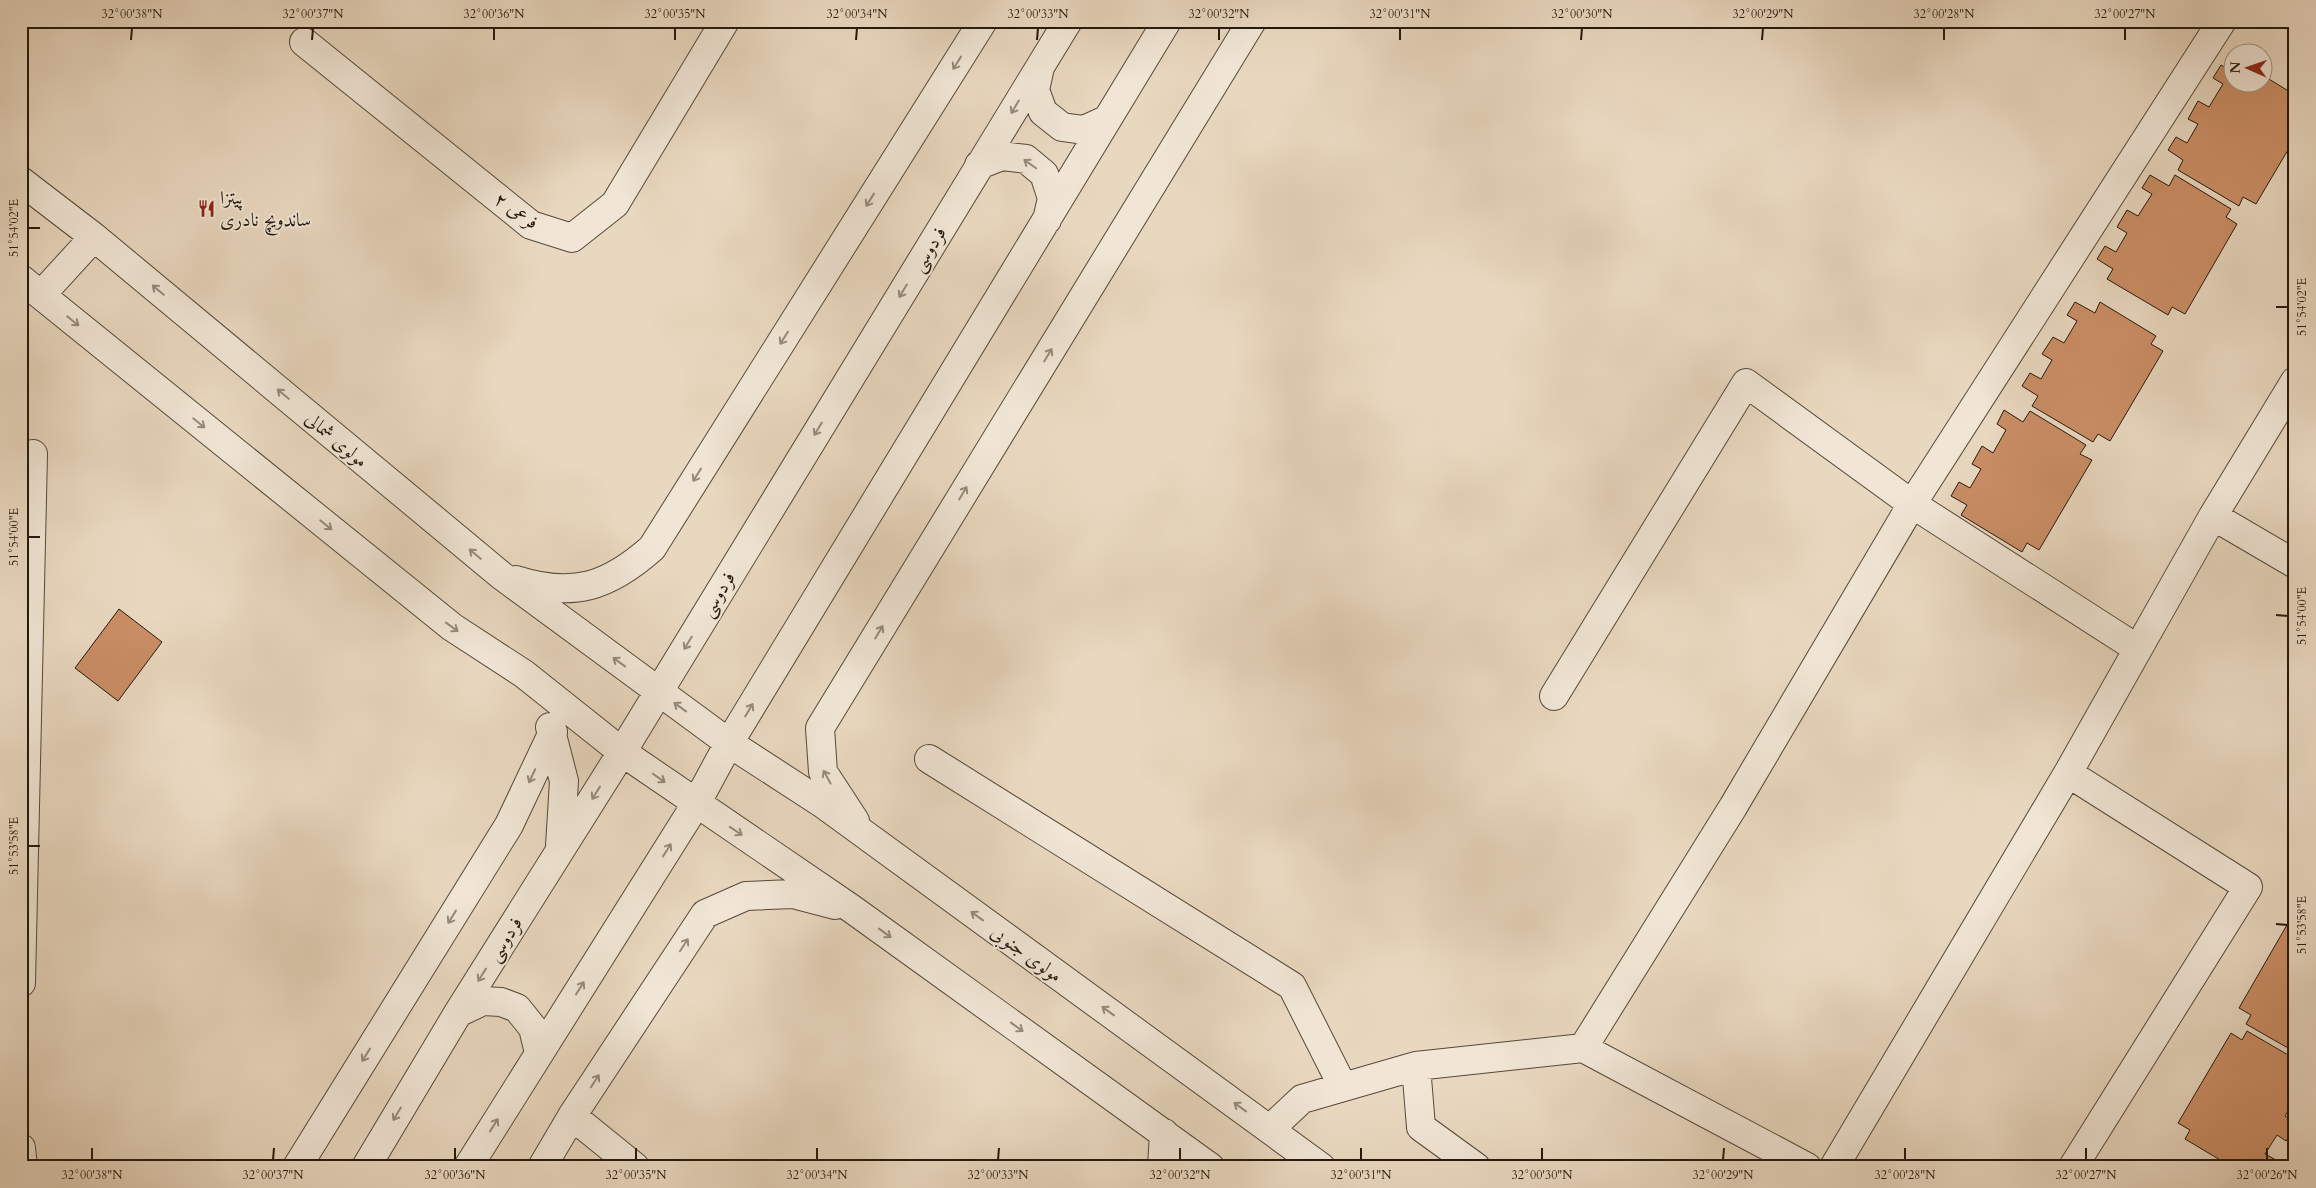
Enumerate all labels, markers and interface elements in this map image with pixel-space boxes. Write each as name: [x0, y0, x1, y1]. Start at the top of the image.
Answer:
text: 32°00'38"N: [102, 6, 163, 22]
text: 32°00'37"N: [283, 6, 344, 22]
text: 32°00'36"N: [464, 6, 525, 22]
text: 32°00'35"N: [645, 6, 706, 22]
text: 32°00'34"N: [827, 6, 888, 22]
text: 32°00'33"N: [1008, 6, 1069, 22]
text: 32°00'32"N: [1189, 6, 1250, 22]
text: 32°00'31"N: [1370, 6, 1431, 22]
text: 32°00'30"N: [1552, 6, 1613, 22]
text: 32°00'29"N: [1733, 6, 1794, 22]
text: 32°00'28"N: [1914, 6, 1975, 22]
text: 32°00'27"N: [2095, 6, 2156, 22]
north arrow: [2224, 42, 2274, 92]
one-way arrow: [951, 55, 961, 69]
text: N: [2226, 61, 2245, 74]
one-way arrow: [1009, 100, 1019, 114]
one-way arrow: [1023, 159, 1037, 169]
place label: پیتزا ساندویچ نادری: [220, 185, 311, 236]
street label: فرعی ۲: [489, 186, 544, 235]
one-way arrow: [865, 193, 875, 207]
restaurant icon: پیتزا ساندویچ نادری: [196, 198, 216, 218]
text: 51°54'02"E: [6, 199, 22, 257]
street label: فردوسی: [905, 222, 953, 277]
text: 51°54'02"E: [2294, 278, 2310, 336]
one-way arrow: [897, 283, 907, 297]
one-way arrow: [151, 285, 164, 296]
one-way arrow: [66, 315, 79, 326]
one-way arrow: [779, 330, 789, 344]
one-way arrow: [1044, 348, 1054, 362]
one-way arrow: [276, 388, 289, 400]
street label: مولوی شمالی: [299, 406, 373, 474]
one-way arrow: [192, 418, 205, 429]
one-way arrow: [812, 422, 822, 436]
one-way arrow: [692, 468, 702, 482]
one-way arrow: [959, 487, 969, 501]
text: 51°54'00"E: [6, 508, 22, 566]
one-way arrow: [319, 520, 332, 531]
one-way arrow: [469, 548, 482, 559]
street label: فردوسی: [694, 567, 742, 622]
text: 51°54'00"E: [2294, 587, 2310, 645]
one-way arrow: [445, 622, 459, 632]
one-way arrow: [874, 626, 884, 640]
one-way arrow: [682, 635, 692, 649]
one-way arrow: [612, 657, 626, 667]
one-way arrow: [674, 701, 687, 712]
one-way arrow: [745, 704, 755, 718]
one-way arrow: [527, 768, 537, 783]
one-way arrow: [822, 769, 832, 784]
one-way arrow: [652, 773, 666, 783]
one-way arrow: [590, 786, 601, 800]
text: 51°53'58"E: [6, 817, 22, 875]
one-way arrow: [729, 826, 743, 836]
one-way arrow: [662, 844, 672, 858]
text: 51°53'58"E: [2294, 896, 2310, 954]
one-way arrow: [447, 910, 457, 924]
one-way arrow: [970, 911, 984, 921]
street label: فردوسی: [481, 912, 529, 967]
street label: مولوی جنوبی: [985, 919, 1067, 989]
one-way arrow: [878, 928, 892, 938]
one-way arrow: [679, 938, 690, 952]
one-way arrow: [476, 968, 486, 982]
one-way arrow: [576, 981, 586, 995]
one-way arrow: [1102, 1006, 1115, 1017]
one-way arrow: [1010, 1022, 1024, 1032]
one-way arrow: [361, 1048, 371, 1062]
one-way arrow: [590, 1074, 600, 1088]
one-way arrow: [1233, 1102, 1247, 1112]
one-way arrow: [392, 1107, 402, 1121]
one-way arrow: [489, 1119, 499, 1133]
text: 32°00'38"N: [62, 1167, 123, 1183]
text: 32°00'37"N: [243, 1167, 304, 1183]
text: 32°00'36"N: [425, 1167, 486, 1183]
text: 32°00'35"N: [606, 1167, 667, 1183]
text: 32°00'34"N: [787, 1167, 848, 1183]
text: 32°00'33"N: [968, 1167, 1029, 1183]
text: 32°00'32"N: [1150, 1167, 1211, 1183]
text: 32°00'31"N: [1331, 1167, 1392, 1183]
text: 32°00'30"N: [1512, 1167, 1573, 1183]
text: 32°00'29"N: [1693, 1167, 1754, 1183]
text: 32°00'28"N: [1875, 1167, 1936, 1183]
text: 32°00'27"N: [2056, 1167, 2117, 1183]
text: 32°00'26"N: [2237, 1167, 2298, 1183]

